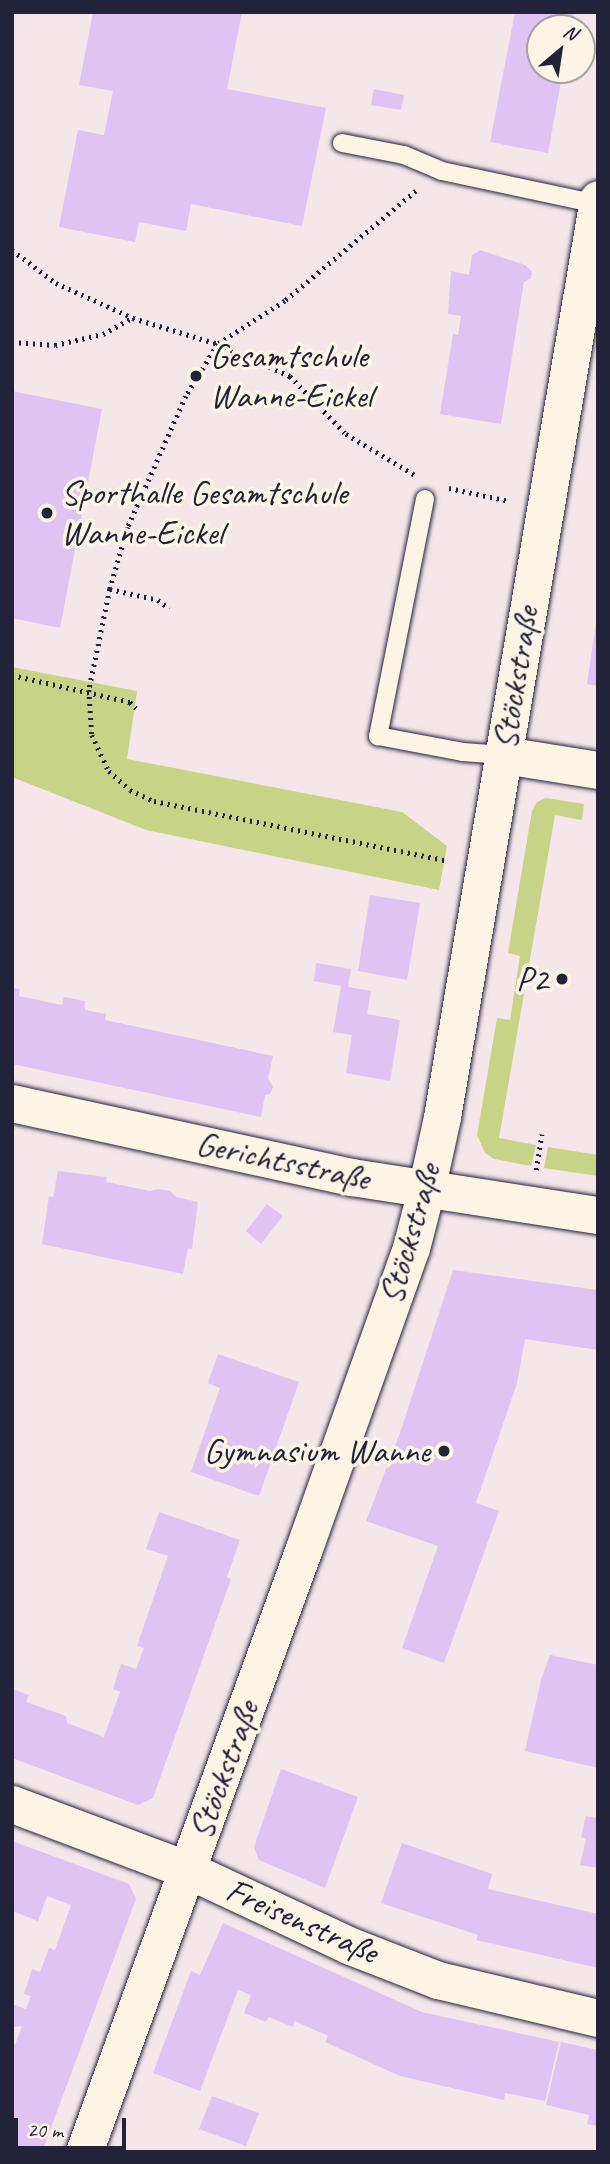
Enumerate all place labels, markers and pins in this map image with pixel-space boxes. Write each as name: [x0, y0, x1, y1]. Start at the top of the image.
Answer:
place label: Gesamtschule Wanne-Eickel: [210, 335, 372, 417]
marker: Gesamtschule Wanne-Eickel: [188, 368, 204, 384]
place label: Sporthalle Gesamtschule Wanne-Eickel: [61, 472, 347, 554]
marker: Sporthalle Gesamtschule Wanne-Eickel: [39, 505, 55, 521]
place label: P2: [516, 958, 548, 1000]
marker: P2: [554, 971, 570, 987]
place label: Gymnasium Wanne: [204, 1430, 430, 1472]
marker: Gymnasium Wanne: [436, 1443, 452, 1459]

